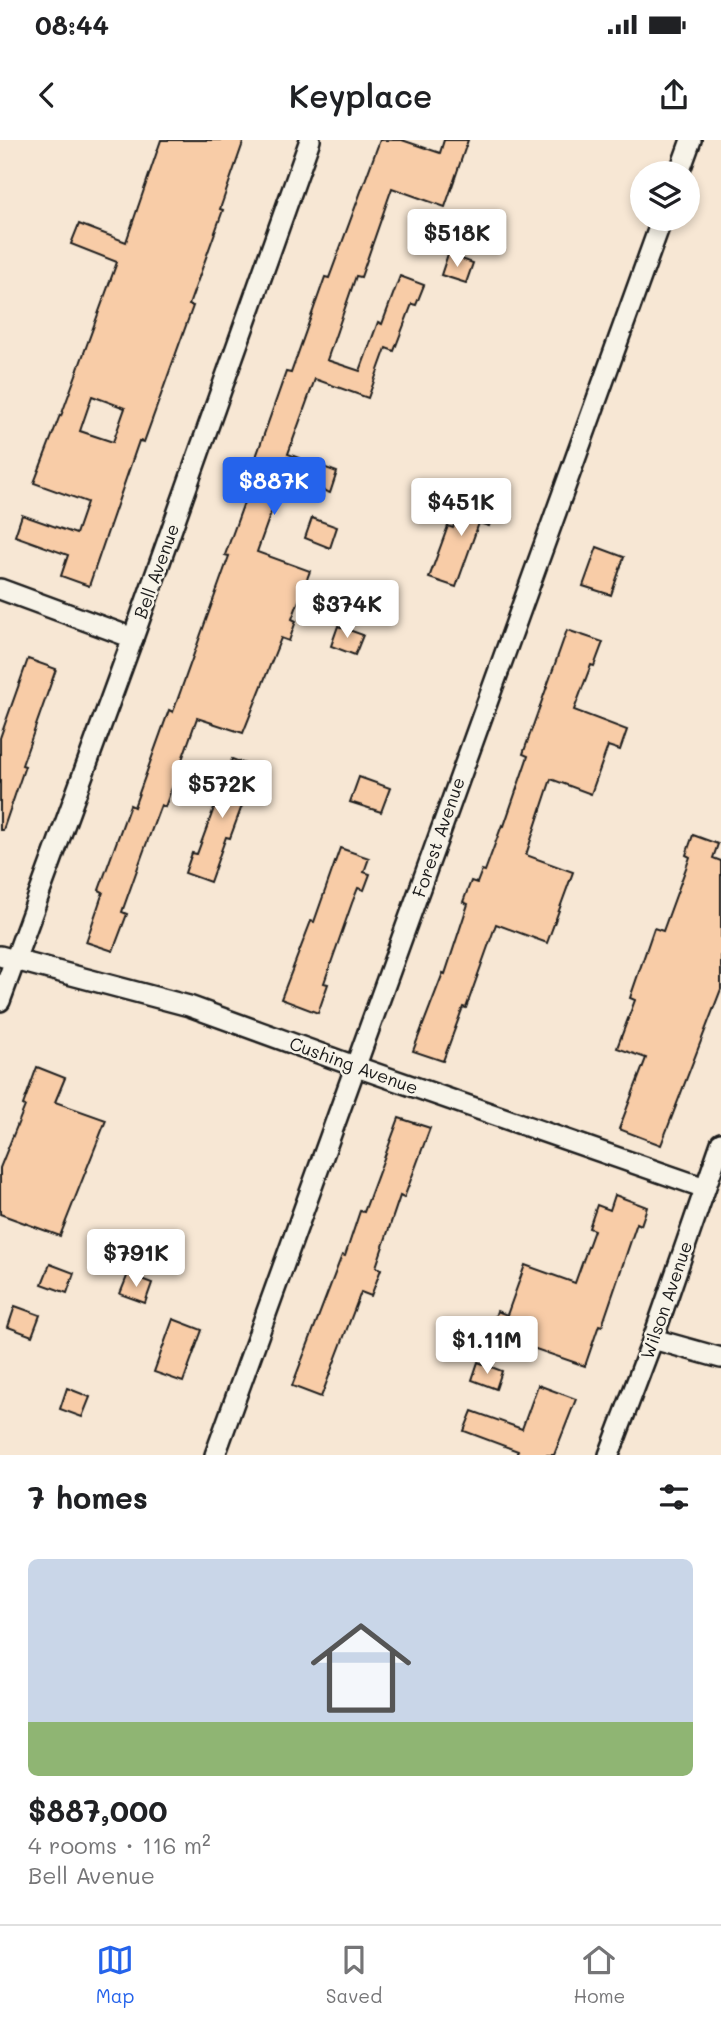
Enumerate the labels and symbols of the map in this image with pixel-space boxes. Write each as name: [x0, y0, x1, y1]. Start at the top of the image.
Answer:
pin: $518K: [408, 209, 506, 269]
pin: $887K: [225, 458, 323, 517]
pin: $451K: [412, 478, 510, 538]
street label: Bell Avenue: [128, 520, 184, 622]
pin: $374K: [298, 580, 396, 640]
pin: $572K: [173, 760, 271, 820]
street label: Forest Avenue: [406, 774, 470, 900]
street label: Cushing Avenue: [286, 1031, 422, 1099]
pin: $791K: [87, 1230, 185, 1289]
street label: Wilson Avenue: [635, 1238, 697, 1362]
pin: $1.11M: [430, 1316, 544, 1376]

